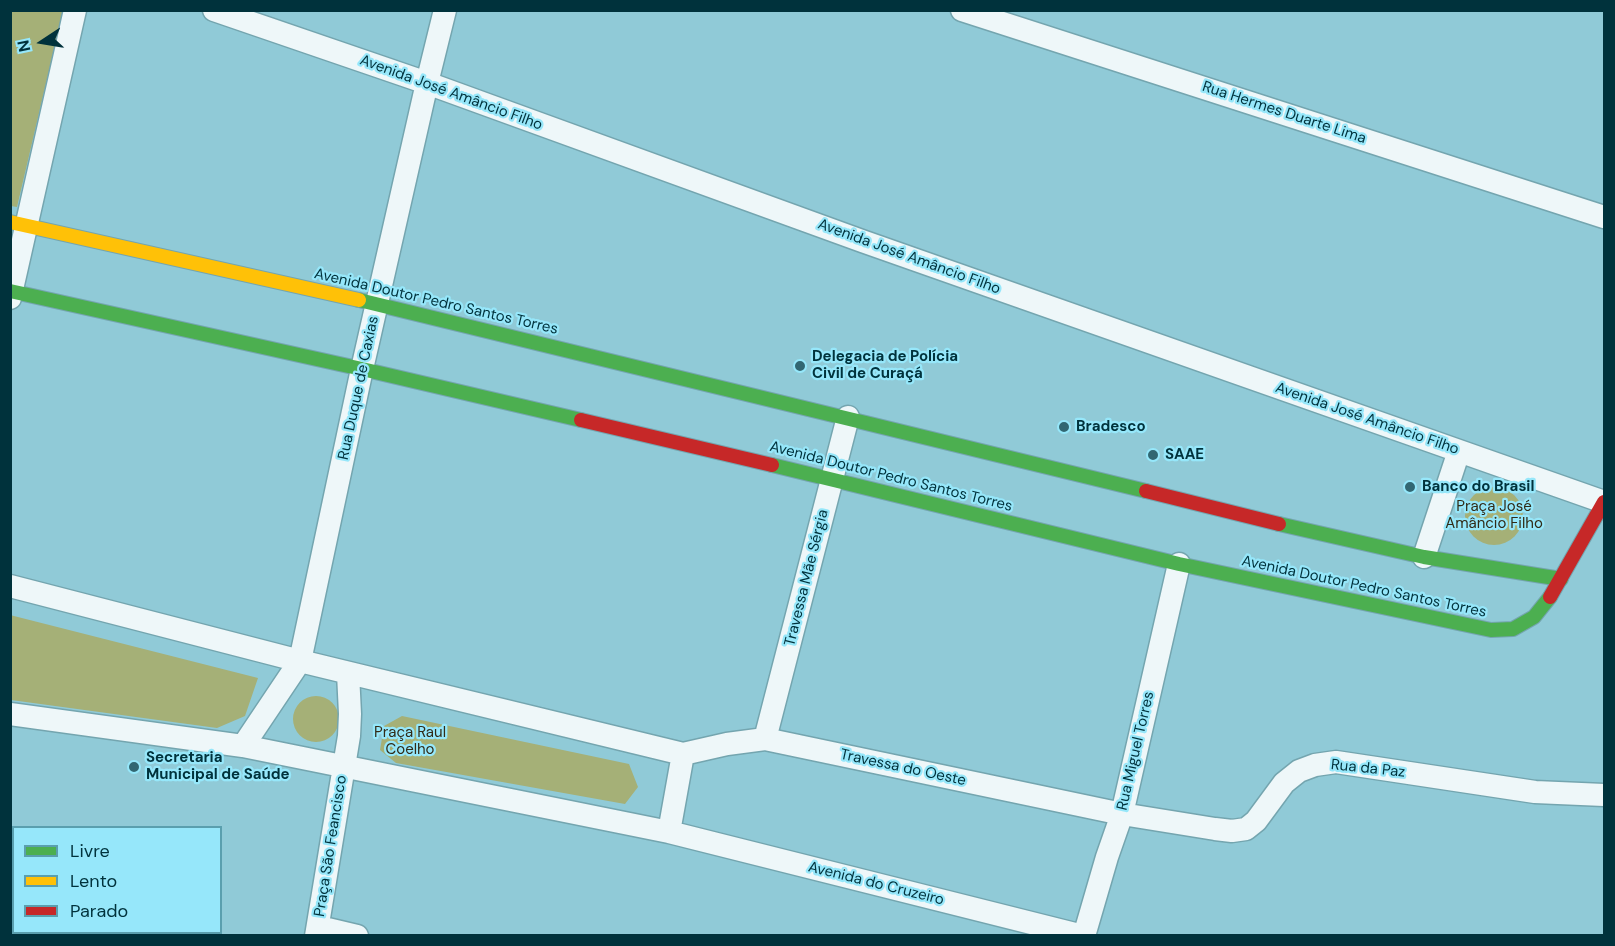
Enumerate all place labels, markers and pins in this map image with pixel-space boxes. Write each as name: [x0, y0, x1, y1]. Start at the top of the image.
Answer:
place label: Delegacia de Polícia Civil de Curaçá: [812, 348, 958, 383]
marker: Delegacia de Polícia Civil de Curaçá: [793, 359, 807, 373]
place label: Bradesco: [1076, 418, 1146, 436]
marker: Bradesco: [1057, 420, 1071, 434]
place label: SAAE: [1165, 446, 1204, 464]
marker: SAAE: [1146, 448, 1160, 462]
place label: Banco do Brasil: [1422, 478, 1534, 496]
marker: Banco do Brasil: [1403, 480, 1417, 494]
place label: Secretaria Municipal de Saúde: [146, 749, 290, 784]
marker: Secretaria Municipal de Saúde: [127, 760, 141, 774]

